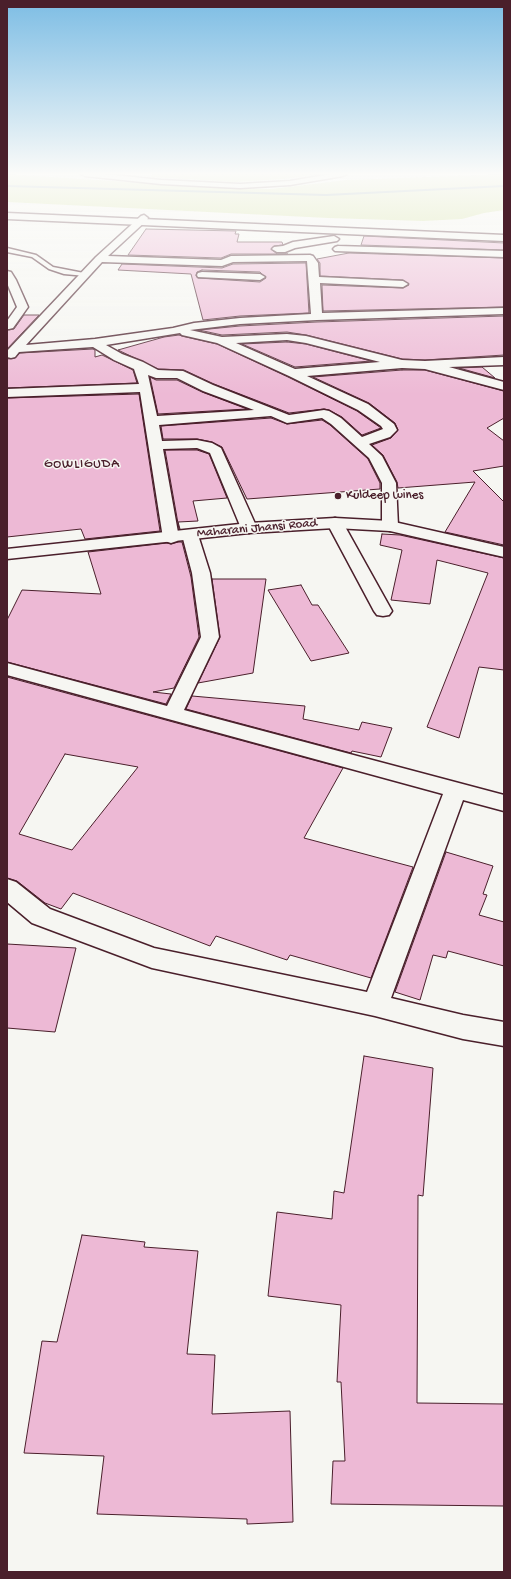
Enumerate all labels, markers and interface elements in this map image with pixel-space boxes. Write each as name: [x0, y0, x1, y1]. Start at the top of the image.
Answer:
district label: GOWLIGUDA: [44, 457, 120, 473]
place label: Kuldeep wines: [346, 488, 423, 504]
marker: Kuldeep wines: [333, 491, 343, 501]
street label: Maharani Jhansi Road: [196, 516, 318, 542]

